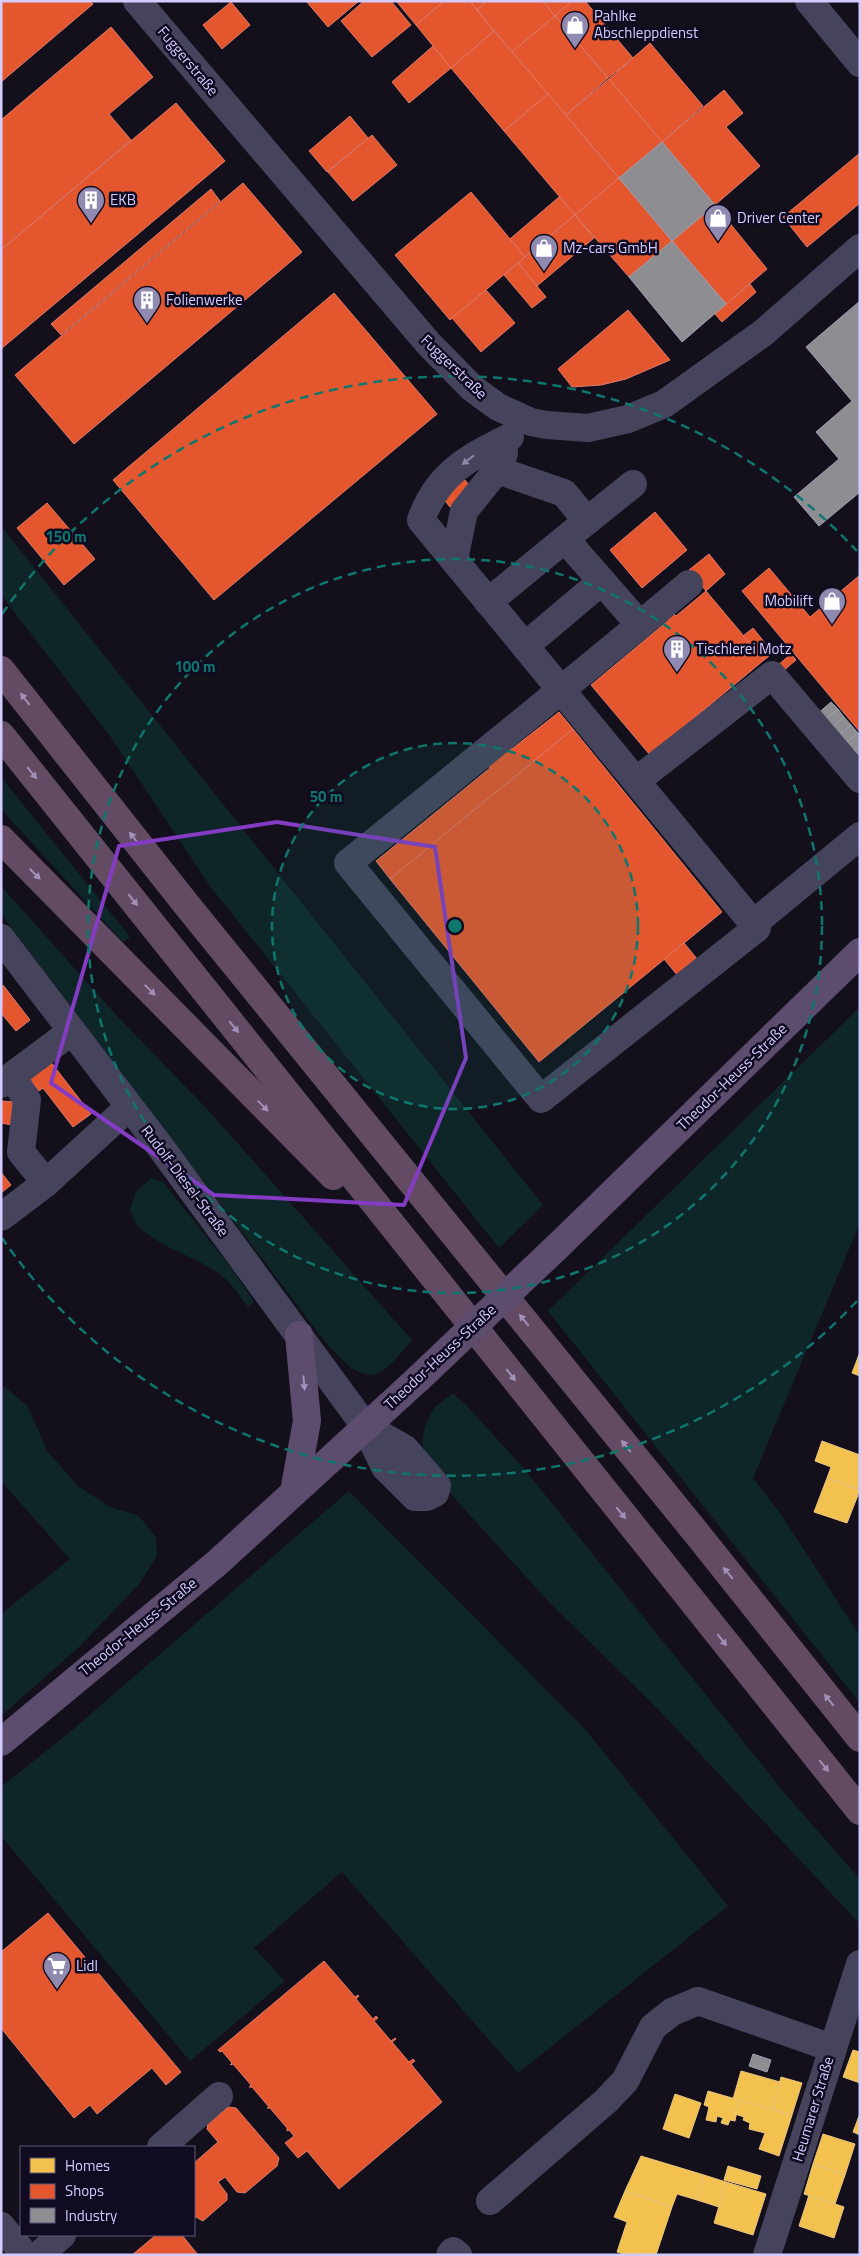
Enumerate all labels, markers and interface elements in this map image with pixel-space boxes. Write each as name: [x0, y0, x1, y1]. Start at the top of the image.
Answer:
place label: Pahlke Abschleppdienst: [594, 4, 699, 44]
shop icon: Pahlke Abschleppdienst: [560, 10, 590, 49]
street label: Fuggerstraße: [152, 21, 224, 101]
building icon: EKB: [76, 185, 106, 224]
place label: EKB: [110, 188, 136, 211]
shop icon: Driver Center: [703, 203, 733, 242]
place label: Driver Center: [737, 206, 820, 229]
shop icon: Mz-cars GmbH: [529, 233, 559, 272]
place label: Mz-cars GmbH: [563, 236, 658, 259]
building icon: Folienwerke: [132, 285, 162, 324]
place label: Folienwerke: [166, 288, 243, 311]
street label: Fuggerstraße: [416, 329, 493, 404]
one-way arrow: [461, 454, 474, 465]
text: 150 m: [45, 525, 87, 548]
shop icon: Mobilift: [817, 586, 847, 625]
place label: Mobilift: [764, 589, 814, 612]
building icon: Tischlerei Motz: [662, 634, 692, 673]
place label: Tischlerei Motz: [696, 637, 792, 660]
text: 100 m: [174, 655, 216, 678]
one-way arrow: [20, 693, 30, 706]
one-way arrow: [26, 766, 37, 779]
text: 50 m: [310, 785, 342, 808]
one-way arrow: [129, 832, 140, 845]
one-way arrow: [29, 868, 41, 880]
one-way arrow: [127, 893, 138, 906]
centre of rings: [446, 917, 464, 935]
one-way arrow: [143, 983, 155, 995]
street label: Theodor-Heuss-Straße: [671, 1018, 792, 1136]
one-way arrow: [229, 1020, 239, 1034]
one-way arrow: [257, 1099, 269, 1111]
street label: Rudolf-Diesel-Straße: [136, 1120, 235, 1241]
street label: Theodor-Heuss-Straße: [378, 1298, 501, 1415]
one-way arrow: [518, 1314, 529, 1327]
one-way arrow: [506, 1369, 516, 1382]
one-way arrow: [300, 1375, 308, 1391]
one-way arrow: [621, 1440, 632, 1453]
one-way arrow: [615, 1506, 626, 1519]
one-way arrow: [723, 1567, 734, 1580]
street label: Theodor-Heuss-Straße: [74, 1572, 202, 1682]
one-way arrow: [717, 1633, 728, 1646]
one-way arrow: [824, 1694, 835, 1707]
one-way arrow: [818, 1760, 829, 1773]
supermarket icon: Lidl: [42, 1951, 72, 1990]
place label: Lidl: [76, 1954, 98, 1977]
street label: Heumarer Straße: [786, 2053, 839, 2164]
legend: [20, 2146, 195, 2236]
text: Homes: [65, 2154, 110, 2177]
text: Shops: [65, 2179, 104, 2202]
text: Industry: [65, 2204, 117, 2227]

